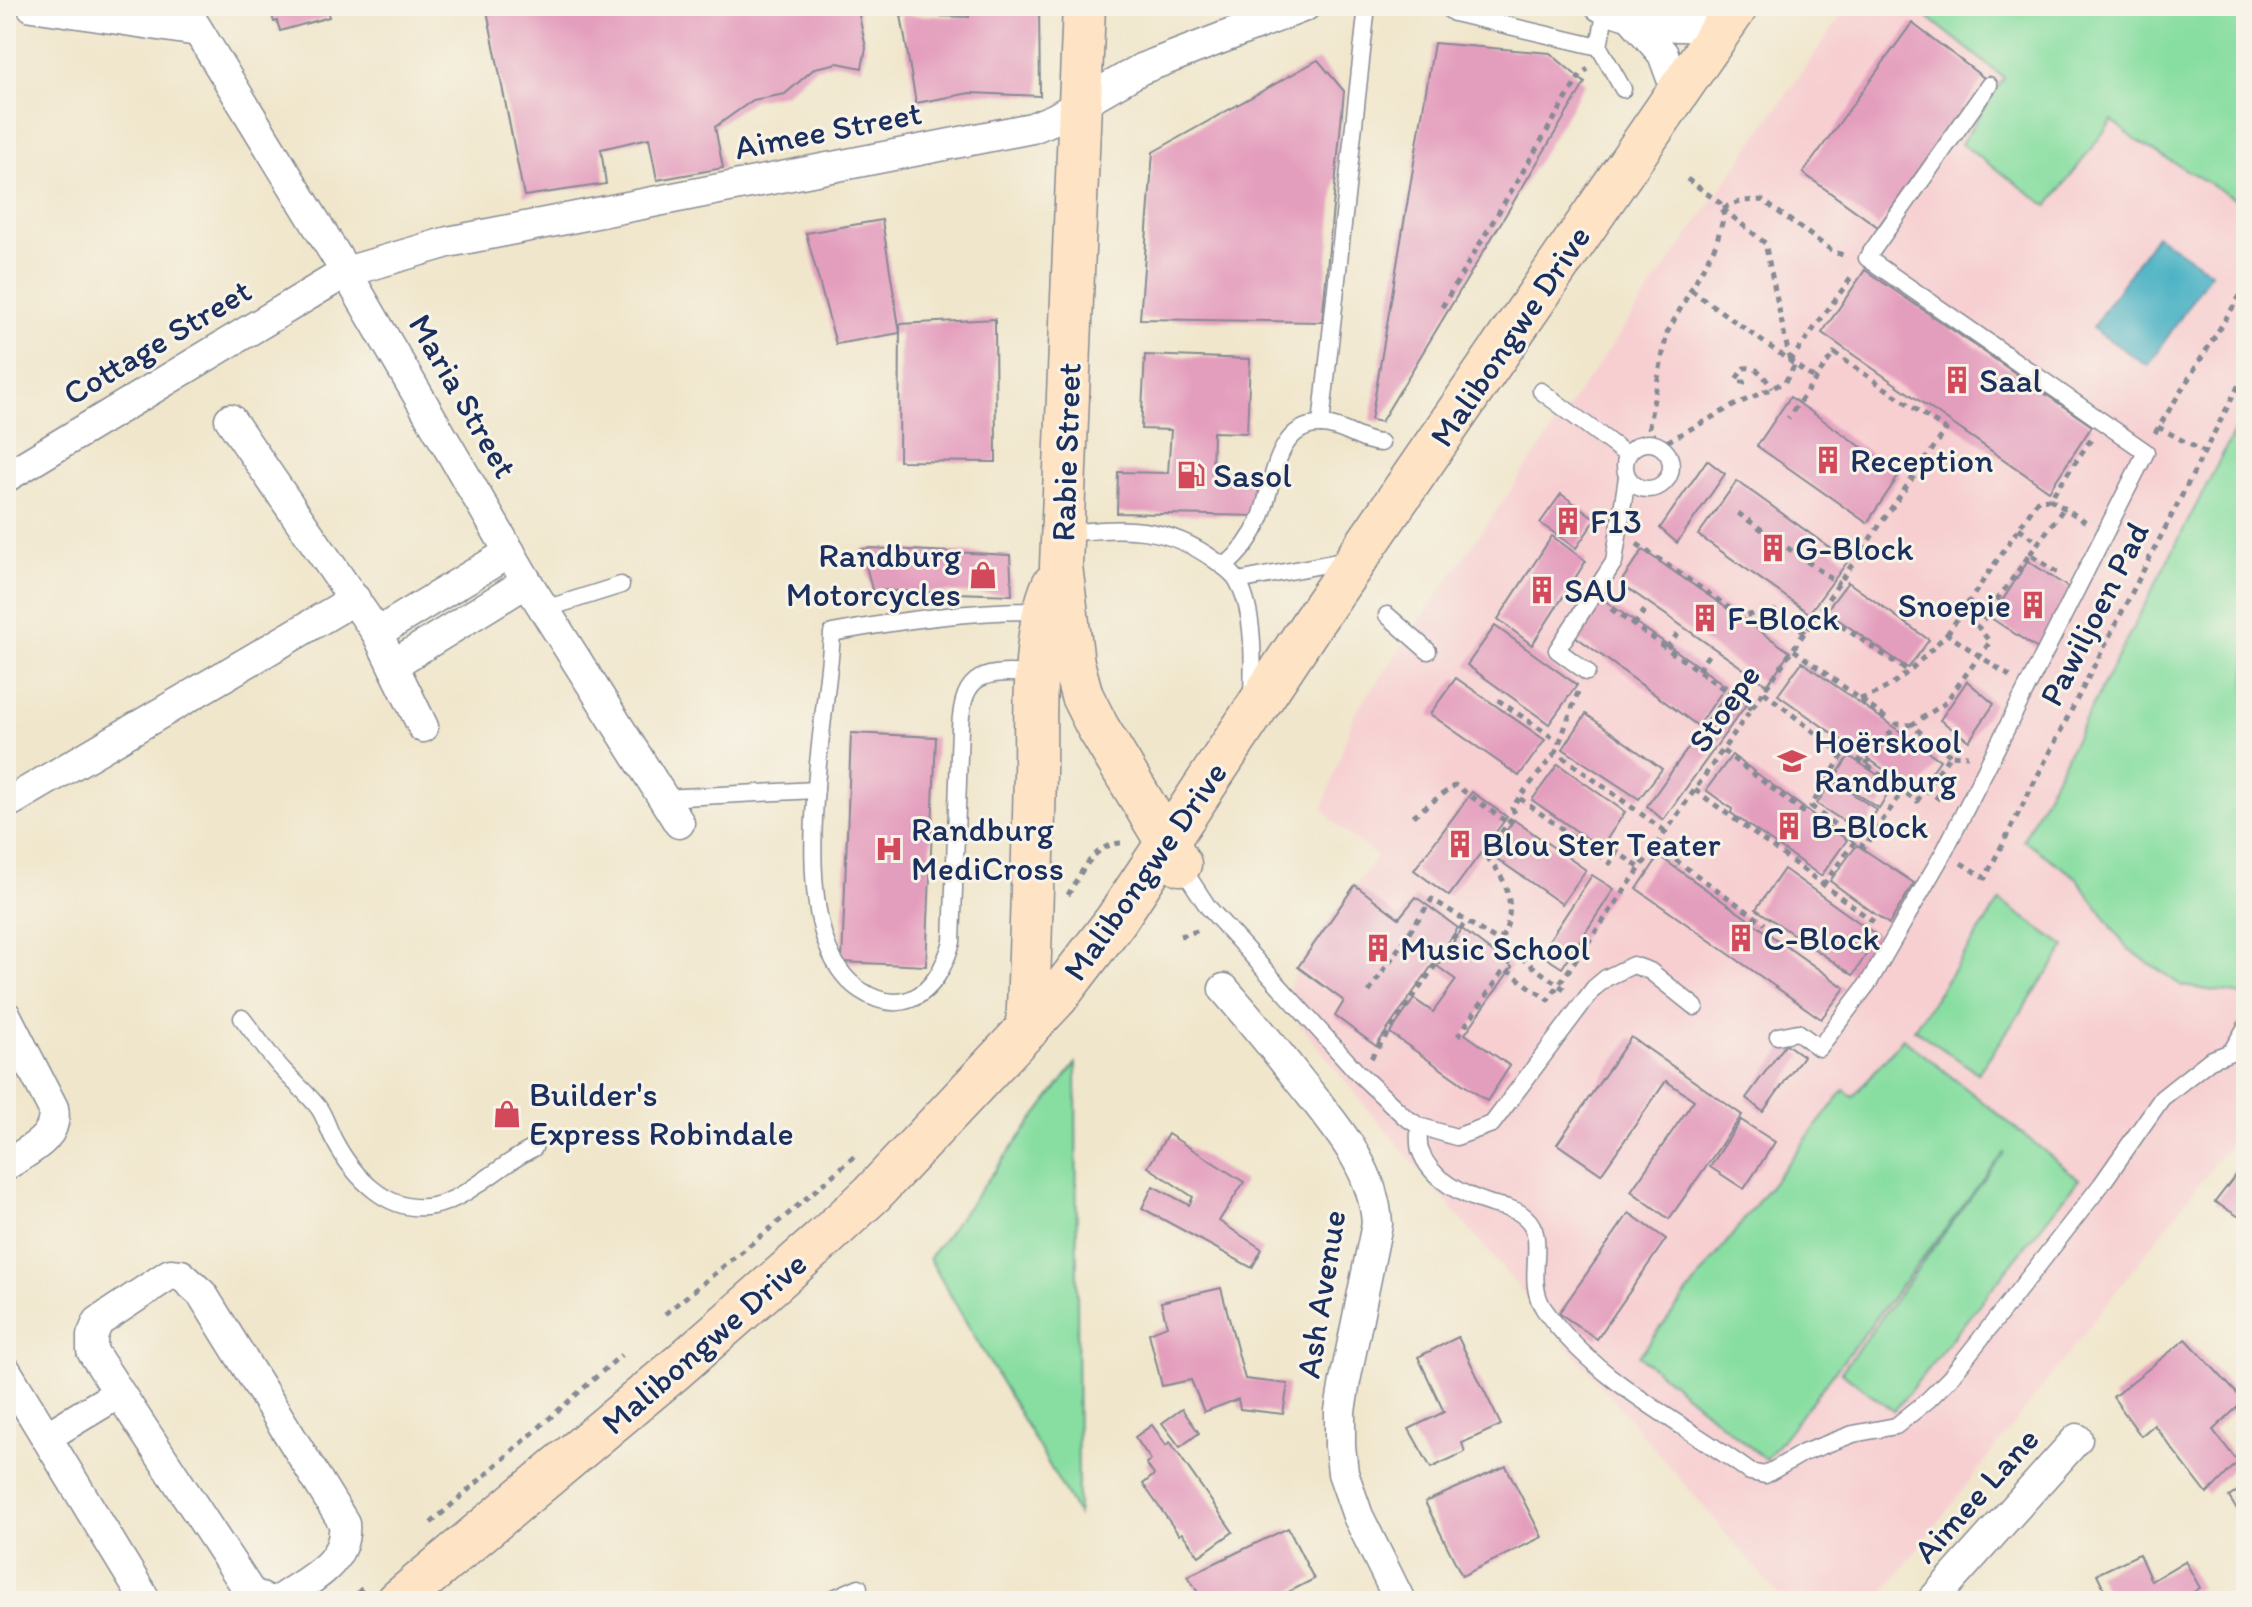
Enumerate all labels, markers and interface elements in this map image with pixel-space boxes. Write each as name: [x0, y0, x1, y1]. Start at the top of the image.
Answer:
street label: Aimee Street: [731, 92, 925, 168]
street label: Malibongwe Drive: [1421, 217, 1599, 455]
street label: Cottage Street: [56, 270, 258, 414]
street label: Maria Street: [400, 307, 526, 485]
place label: Saal: [1979, 360, 2043, 401]
street label: Rabie Street: [1042, 362, 1090, 542]
building icon: Saal: [1942, 365, 1972, 395]
place label: Reception: [1850, 440, 1993, 481]
building icon: Reception: [1813, 445, 1843, 475]
place label: Sasol: [1213, 455, 1292, 496]
fuel station icon: Sasol: [1176, 460, 1206, 490]
place label: F13: [1590, 501, 1642, 542]
building icon: F13: [1553, 506, 1583, 536]
street label: Pawiljoen Pad: [2030, 515, 2158, 713]
place label: G-Block: [1795, 528, 1914, 569]
building icon: G-Block: [1758, 533, 1788, 563]
place label: Randburg Motorcycles: [786, 535, 962, 615]
shop icon: Randburg Motorcycles: [968, 560, 998, 590]
place label: SAU: [1564, 570, 1627, 611]
building icon: SAU: [1527, 575, 1557, 605]
place label: Snoepie: [1898, 585, 2011, 626]
building icon: Snoepie: [2018, 590, 2048, 620]
place label: F-Block: [1727, 598, 1840, 639]
building icon: F-Block: [1690, 603, 1720, 633]
street label: Stoepe: [1679, 656, 1769, 760]
place label: Hoërskool Randburg: [1814, 721, 1962, 801]
school or university icon: Hoërskool Randburg: [1777, 746, 1807, 776]
street label: Malibongwe Drive: [1054, 753, 1236, 989]
place label: B-Block: [1811, 806, 1929, 847]
place label: Randburg MediCross: [911, 809, 1064, 889]
building icon: B-Block: [1774, 811, 1804, 841]
place label: Blou Ster Teater: [1482, 824, 1721, 865]
building icon: Blou Ster Teater: [1445, 829, 1475, 859]
hospital icon: Randburg MediCross: [874, 834, 904, 864]
place label: C-Block: [1763, 918, 1880, 959]
building icon: C-Block: [1726, 923, 1756, 953]
place label: Music School: [1400, 928, 1591, 969]
building icon: Music School: [1363, 933, 1393, 963]
place label: Builder's Express Robindale: [529, 1074, 794, 1154]
shop icon: Builder's Express Robindale: [492, 1099, 522, 1129]
street label: Ash Avenue: [1287, 1207, 1355, 1381]
street label: Malibongwe Drive: [593, 1243, 815, 1443]
street label: Aimee Lane: [1904, 1419, 2048, 1571]

